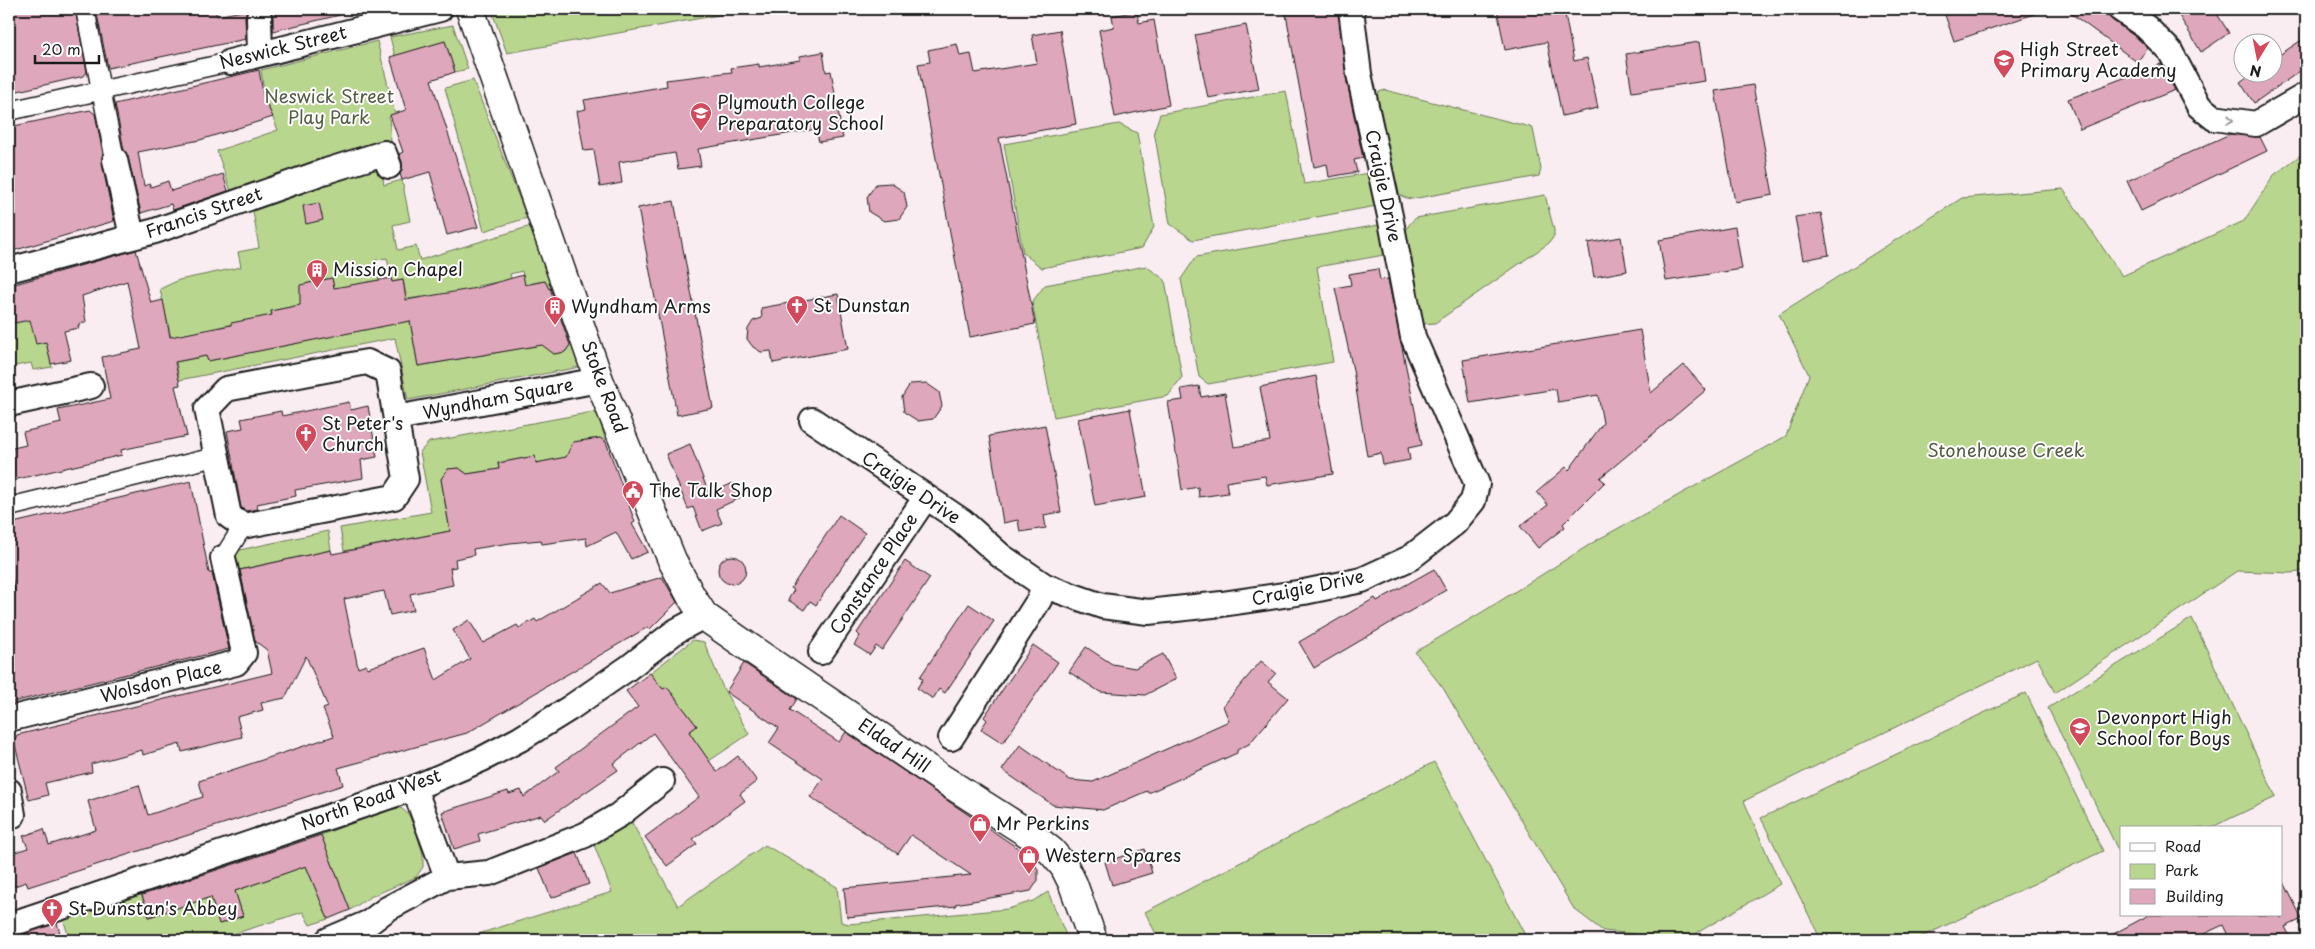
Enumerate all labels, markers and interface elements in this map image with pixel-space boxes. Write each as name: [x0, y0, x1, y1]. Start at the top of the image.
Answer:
street label: Neswick Street: [216, 18, 349, 75]
scale bar: [35, 32, 99, 64]
north arrow: [2232, 32, 2282, 82]
place label: High Street Primary Academy: [2020, 35, 2177, 83]
text: 20 m: [42, 37, 81, 60]
school or university icon: High Street Primary Academy: [1992, 48, 2016, 79]
text: N: [2248, 60, 2263, 83]
park label: Neswick Street Play Park: [264, 82, 394, 130]
place label: Plymouth College Preparatory School: [717, 88, 884, 136]
school or university icon: Plymouth College Preparatory School: [689, 101, 713, 132]
one-way arrow: [2227, 114, 2235, 125]
street label: Craigie Drive: [1359, 127, 1410, 244]
street label: Francis Street: [142, 179, 265, 244]
place label: Mission Chapel: [333, 255, 463, 282]
building icon: Mission Chapel: [305, 258, 329, 289]
place label: St Dunstan: [813, 291, 910, 318]
place label: Wyndham Arms: [571, 292, 711, 319]
church icon: St Dunstan: [785, 294, 809, 325]
building icon: Wyndham Arms: [543, 295, 567, 326]
street label: Stoke Road: [575, 336, 635, 437]
street label: Wyndham Square: [420, 370, 575, 425]
place label: St Peter's Church: [322, 409, 403, 457]
church icon: St Peter's Church: [294, 422, 318, 453]
park label: Stonehouse Creek: [1927, 436, 2085, 463]
street label: Craigie Drive: [857, 444, 967, 530]
place label: The Talk Shop: [649, 476, 773, 503]
public building icon: The Talk Shop: [621, 479, 645, 510]
street label: Constance Place: [822, 507, 923, 639]
street label: Craigie Drive: [1249, 561, 1366, 612]
street label: Wolsdon Place: [97, 652, 224, 709]
place label: Devonport High School for Boys: [2096, 703, 2232, 751]
street label: Eldad Hill: [853, 711, 936, 779]
school or university icon: Devonport High School for Boys: [2068, 716, 2092, 747]
street label: North Road West: [297, 761, 444, 836]
place label: Mr Perkins: [996, 809, 1090, 836]
shop icon: Mr Perkins: [968, 812, 992, 843]
legend: [2120, 826, 2282, 916]
text: Road: [2165, 834, 2201, 857]
place label: Western Spares: [1045, 841, 1181, 868]
shop icon: Western Spares: [1017, 844, 1041, 875]
text: Park: [2165, 858, 2199, 881]
text: Building: [2165, 884, 2224, 907]
place label: St Dunstan's Abbey: [68, 894, 238, 921]
church icon: St Dunstan's Abbey: [40, 897, 64, 928]

